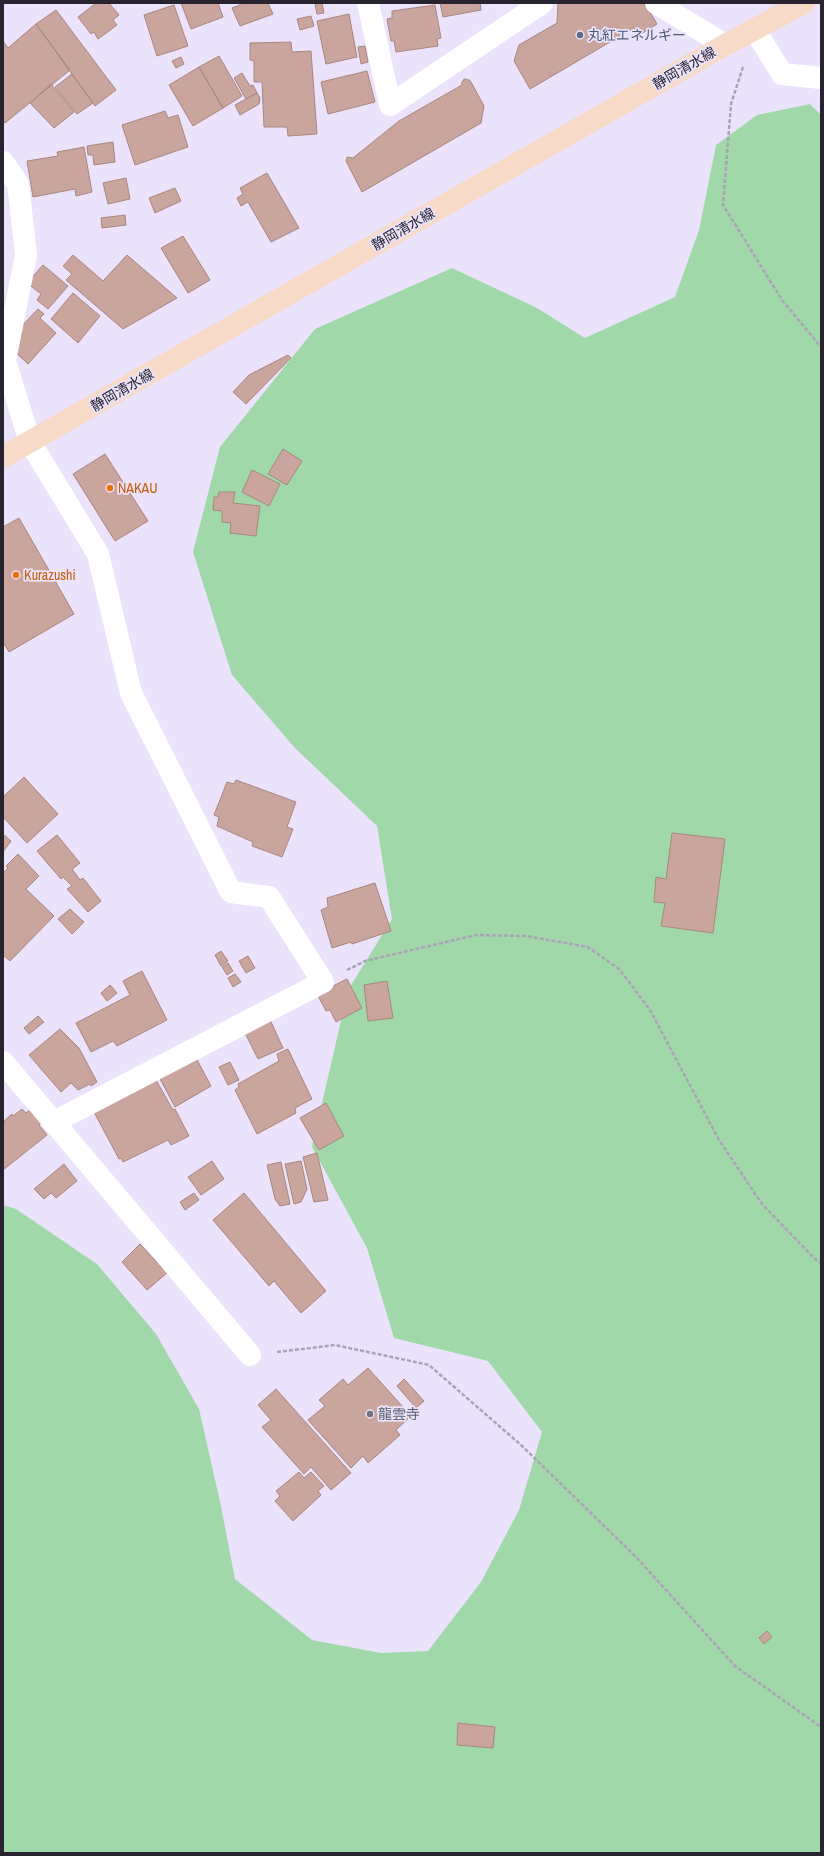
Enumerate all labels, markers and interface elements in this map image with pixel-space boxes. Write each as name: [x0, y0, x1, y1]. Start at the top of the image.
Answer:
place label: 丸紅エネルギー: [588, 26, 686, 44]
marker: 丸紅エネルギー: [575, 30, 585, 40]
street label: 静岡清水線: [649, 43, 719, 93]
street label: 静岡清水線: [368, 204, 438, 254]
street label: 静岡清水線: [87, 365, 157, 415]
place label: NAKAU: [118, 479, 158, 497]
marker: NAKAU: [105, 483, 115, 493]
place label: Kurazushi: [24, 566, 76, 584]
marker: Kurazushi: [11, 570, 21, 580]
place label: 龍雲寺: [378, 1405, 420, 1423]
marker: 龍雲寺: [365, 1409, 375, 1419]

